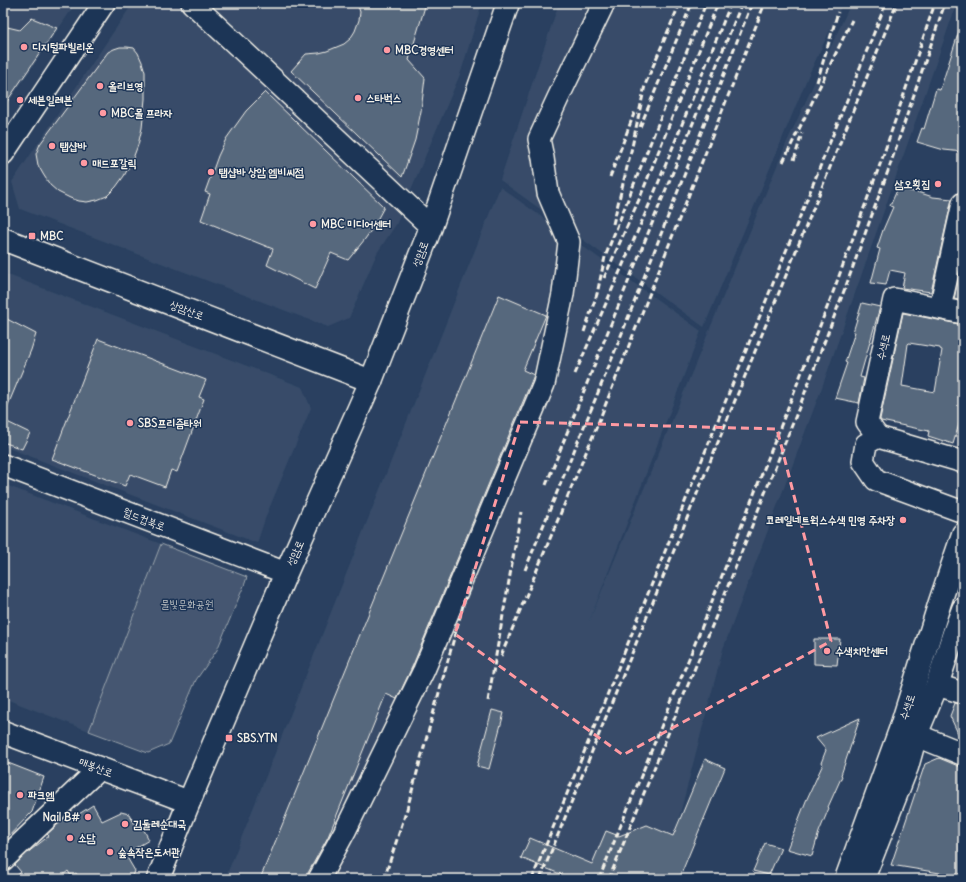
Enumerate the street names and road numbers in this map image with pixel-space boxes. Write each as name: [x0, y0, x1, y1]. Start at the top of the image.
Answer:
street label: 성암로: [409, 239, 431, 269]
street label: 상암산로: [168, 297, 206, 323]
street label: 수색로: [873, 332, 893, 362]
street label: 월드컵북로: [121, 505, 167, 534]
street label: 성암로: [283, 538, 307, 568]
street label: 수색로: [896, 692, 918, 722]
street label: 매봉산로: [77, 754, 115, 780]

